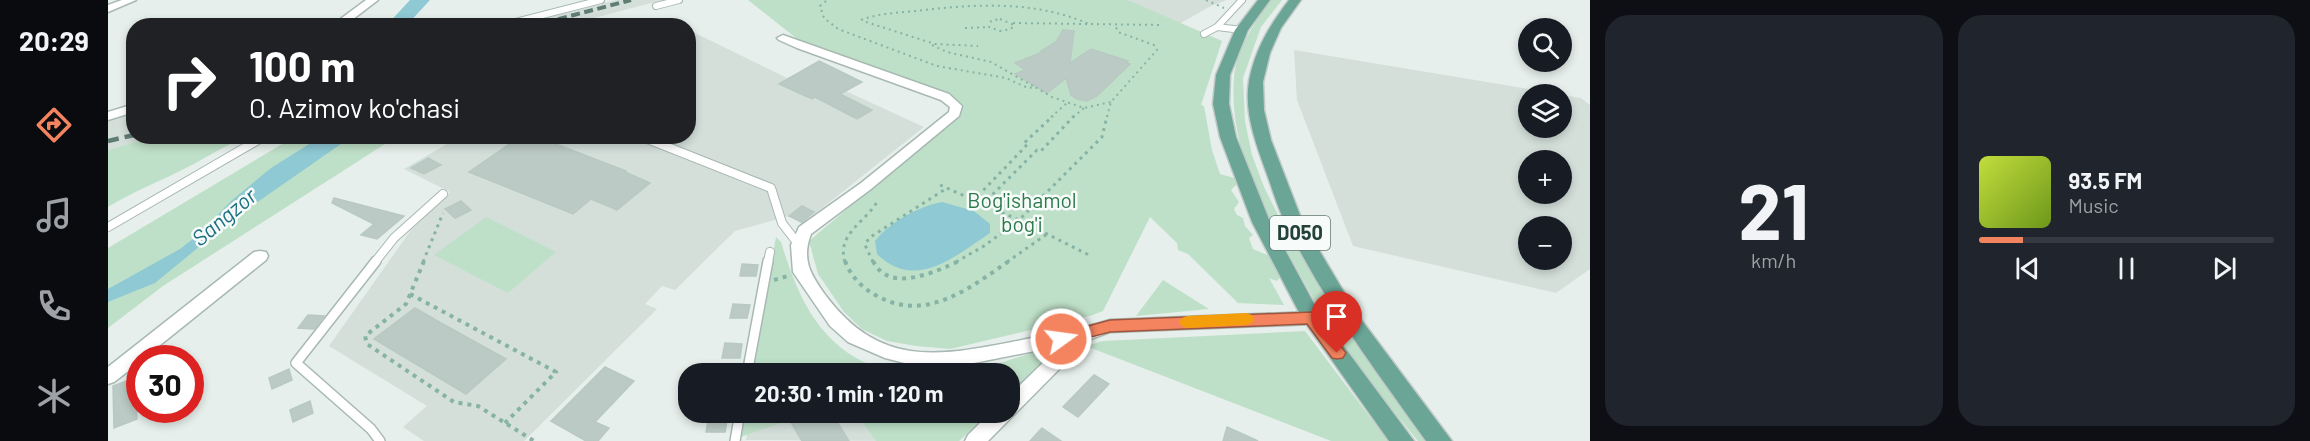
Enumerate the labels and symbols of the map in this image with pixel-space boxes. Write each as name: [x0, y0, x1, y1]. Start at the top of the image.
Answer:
water label: Sangzor: [186, 181, 262, 251]
park label: Bog'ishamol bog'i: [967, 187, 1077, 236]
road number: D050: [1270, 216, 1330, 250]
pin: [1311, 291, 1362, 353]
position arrow: [1029, 307, 1093, 371]
speed limit sign: 30: [126, 345, 204, 423]

